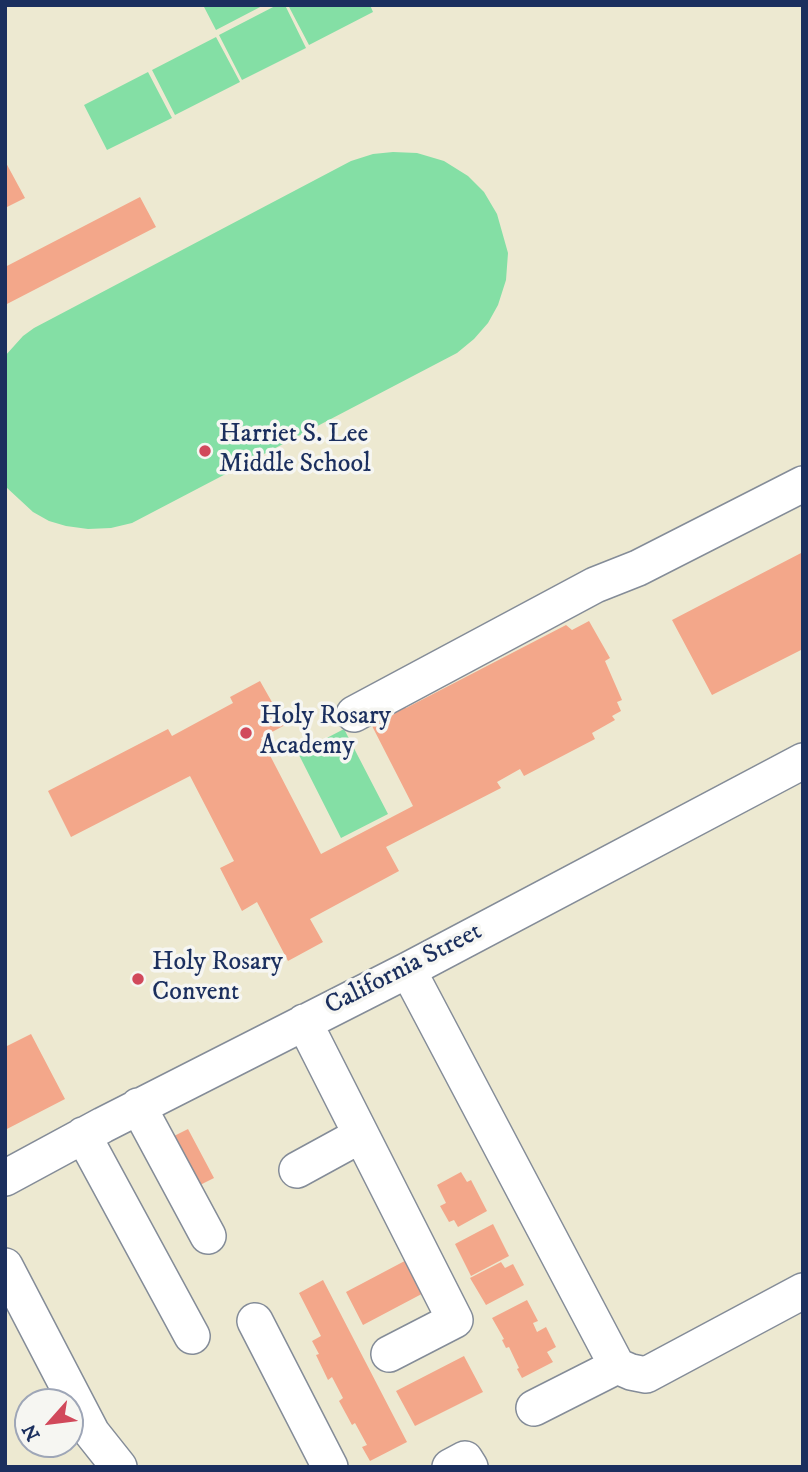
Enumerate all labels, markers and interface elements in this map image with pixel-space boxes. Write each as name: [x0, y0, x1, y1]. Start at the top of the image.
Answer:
place label: Harriet S. Lee Middle School: [219, 420, 371, 481]
marker: Harriet S. Lee Middle School: [197, 443, 213, 459]
place label: Holy Rosary Academy: [260, 702, 391, 764]
marker: Holy Rosary Academy: [238, 725, 254, 741]
street label: California Street: [320, 917, 488, 1023]
place label: Holy Rosary Convent: [152, 948, 283, 1010]
marker: Holy Rosary Convent: [130, 971, 146, 987]
north arrow: [14, 1388, 84, 1458]
text: N: [18, 1420, 46, 1444]

